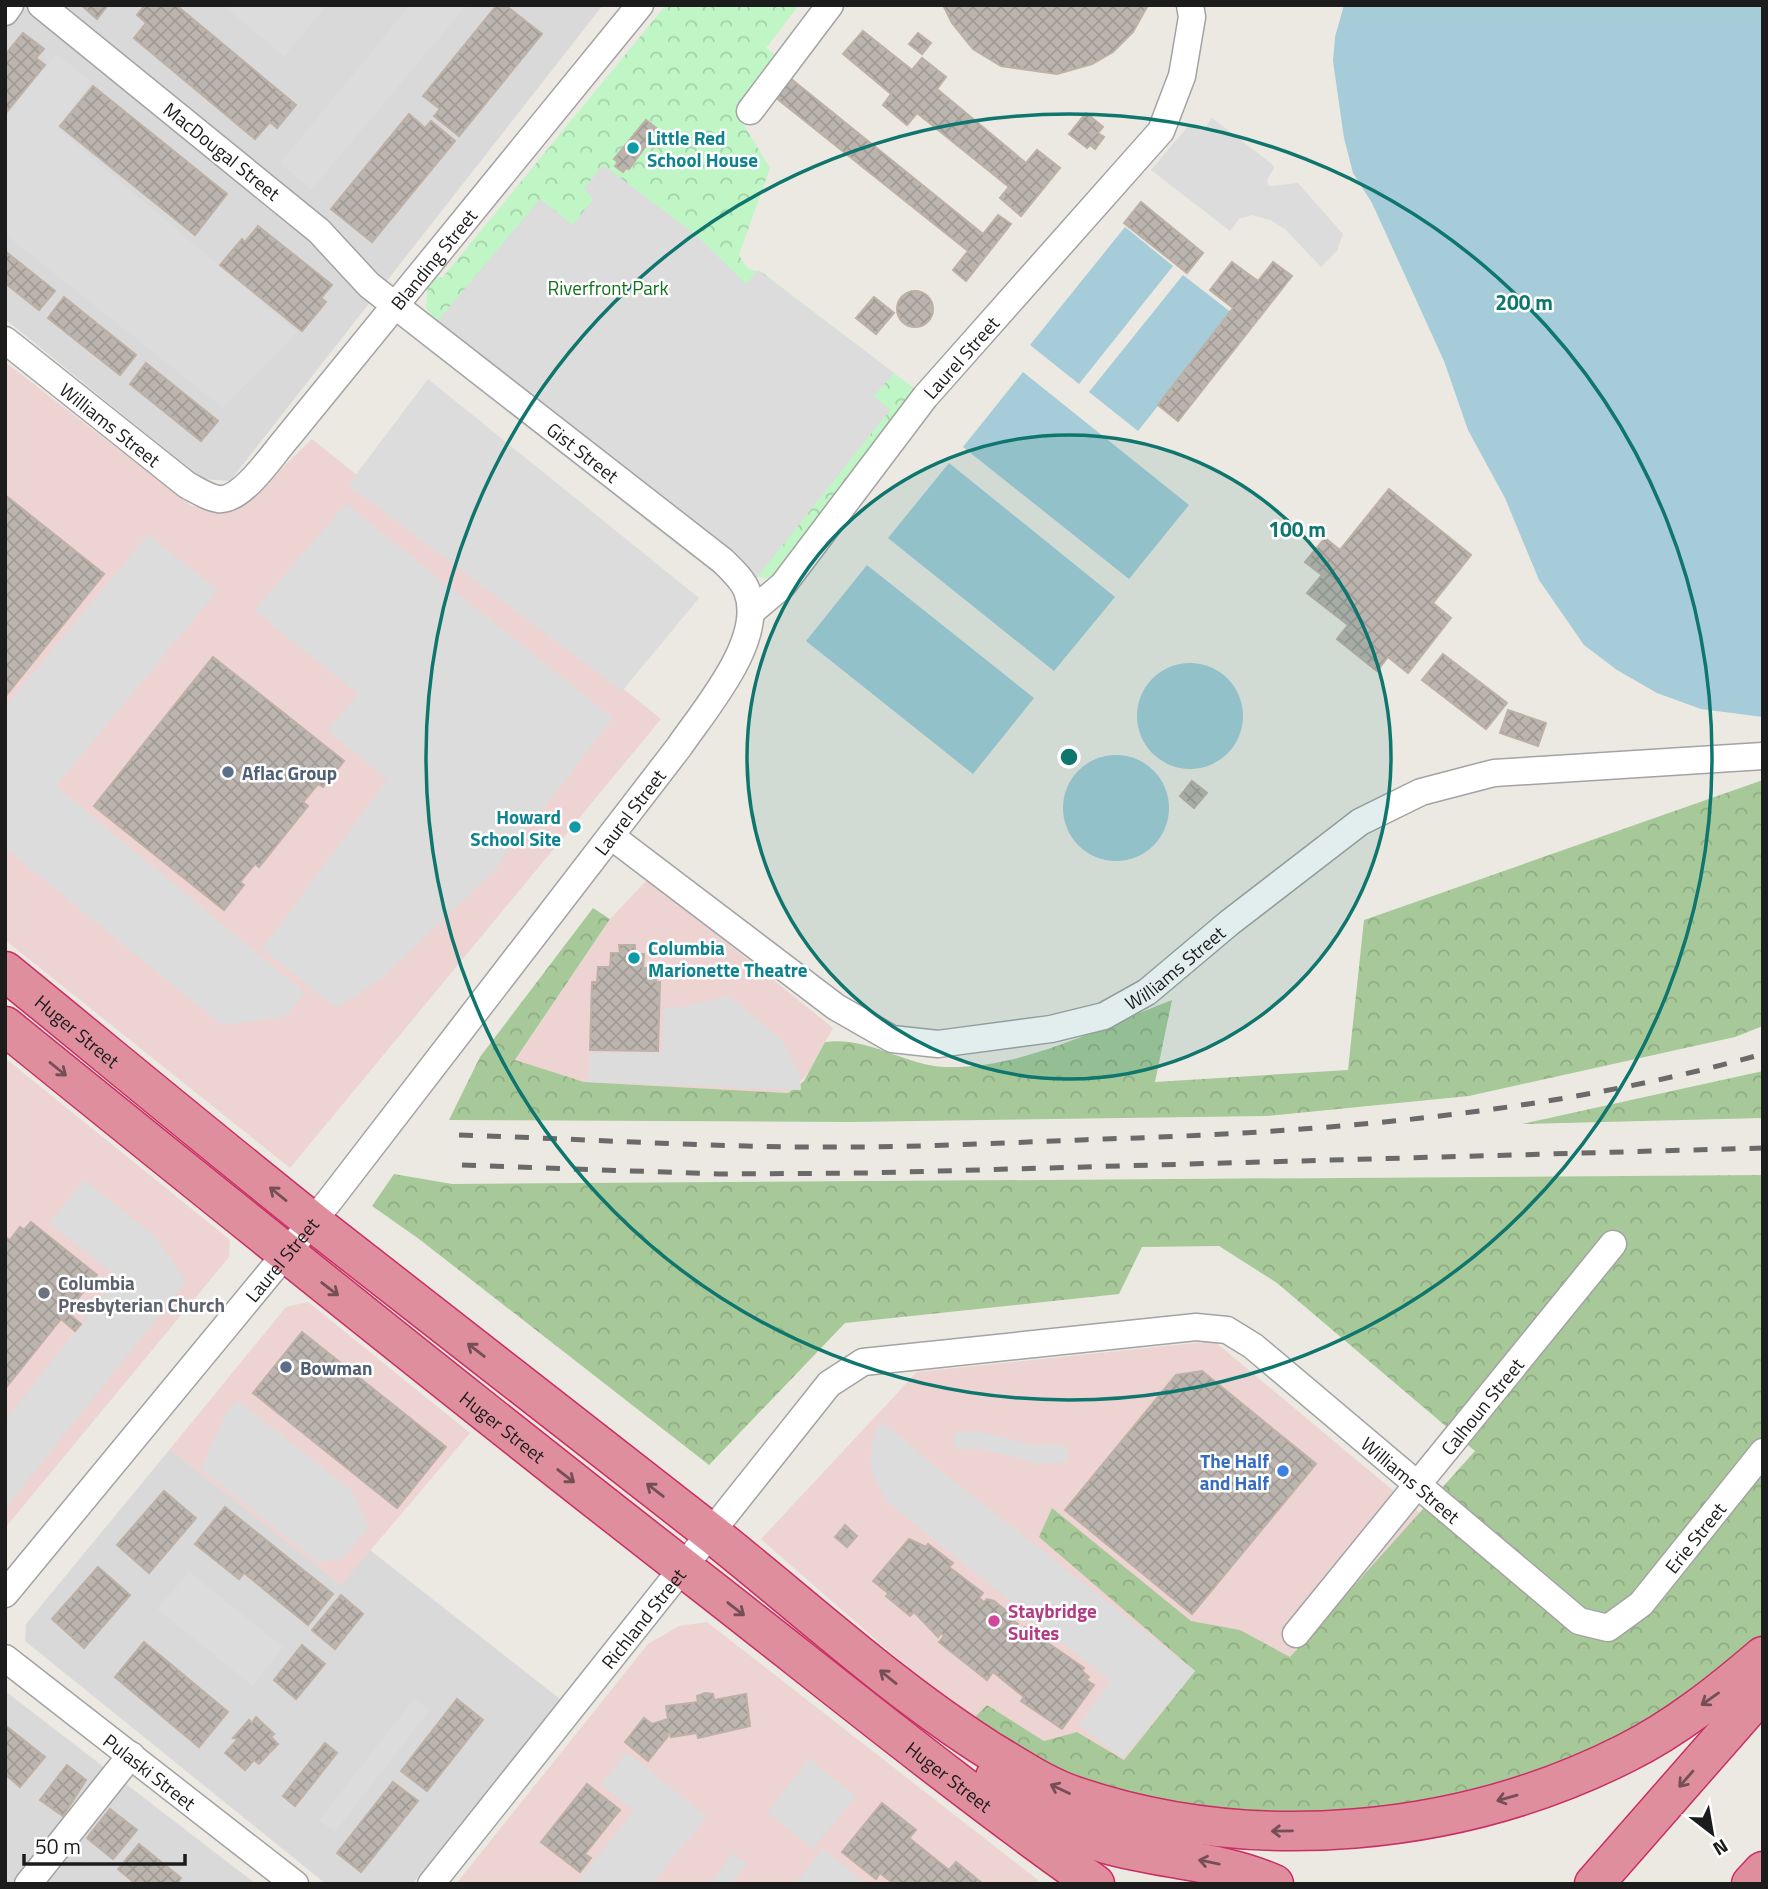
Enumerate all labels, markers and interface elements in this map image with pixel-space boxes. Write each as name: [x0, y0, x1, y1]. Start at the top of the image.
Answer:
street label: MacDougal Street: [157, 95, 287, 207]
place label: Little Red School House: [647, 123, 758, 174]
marker: Little Red School House: [625, 140, 641, 156]
street label: Blanding Street: [383, 202, 484, 316]
park label: Riverfront Park: [547, 273, 669, 302]
text: 200 m: [1495, 286, 1553, 318]
street label: Laurel Street: [916, 309, 1006, 405]
street label: Williams Street: [54, 375, 167, 474]
street label: Gist Street: [541, 415, 625, 490]
text: 100 m: [1268, 513, 1326, 545]
centre of rings: [1057, 745, 1081, 769]
place label: Aflac Group: [242, 758, 337, 787]
street label: Laurel Street: [586, 762, 672, 861]
marker: Aflac Group: [220, 764, 236, 780]
place label: Howard School Site: [470, 802, 561, 853]
marker: Howard School Site: [567, 819, 583, 835]
street label: Williams Street: [1119, 918, 1231, 1016]
place label: Columbia Marionette Theatre: [648, 933, 808, 984]
marker: Columbia Marionette Theatre: [626, 950, 642, 966]
street label: Huger Street: [29, 987, 127, 1074]
one-way arrow: [49, 1061, 67, 1077]
one-way arrow: [270, 1186, 288, 1201]
street label: Laurel Street: [237, 1210, 325, 1308]
place label: Columbia Presbyterian Church: [58, 1268, 225, 1319]
one-way arrow: [321, 1281, 339, 1297]
marker: Columbia Presbyterian Church: [36, 1285, 52, 1301]
one-way arrow: [467, 1342, 486, 1357]
street label: Calhoun Street: [1433, 1351, 1530, 1461]
place label: Bowman: [300, 1353, 373, 1382]
marker: Bowman: [278, 1359, 294, 1375]
street label: Huger Street: [454, 1383, 552, 1470]
street label: Williams Street: [1355, 1429, 1467, 1530]
place label: The Half and Half: [1200, 1446, 1269, 1497]
marker: The Half and Half: [1275, 1463, 1291, 1479]
one-way arrow: [557, 1468, 575, 1483]
one-way arrow: [646, 1482, 665, 1497]
street label: Erie Street: [1657, 1495, 1733, 1579]
street label: Richland Street: [593, 1561, 692, 1675]
place label: Staybridge Suites: [1008, 1596, 1097, 1647]
one-way arrow: [726, 1602, 744, 1617]
marker: Staybridge Suites: [986, 1613, 1002, 1629]
one-way arrow: [879, 1669, 897, 1684]
one-way arrow: [1701, 1692, 1720, 1706]
street label: Pulaski Street: [98, 1726, 203, 1817]
street label: Huger Street: [900, 1733, 999, 1819]
one-way arrow: [1678, 1770, 1694, 1788]
one-way arrow: [1050, 1782, 1071, 1796]
one-way arrow: [1496, 1793, 1518, 1806]
north arrow: [1677, 1798, 1747, 1868]
scale bar: [24, 1822, 186, 1866]
one-way arrow: [1271, 1824, 1294, 1838]
text: 50 m: [35, 1830, 81, 1862]
text: N: [1708, 1832, 1734, 1864]
one-way arrow: [1198, 1855, 1221, 1869]

